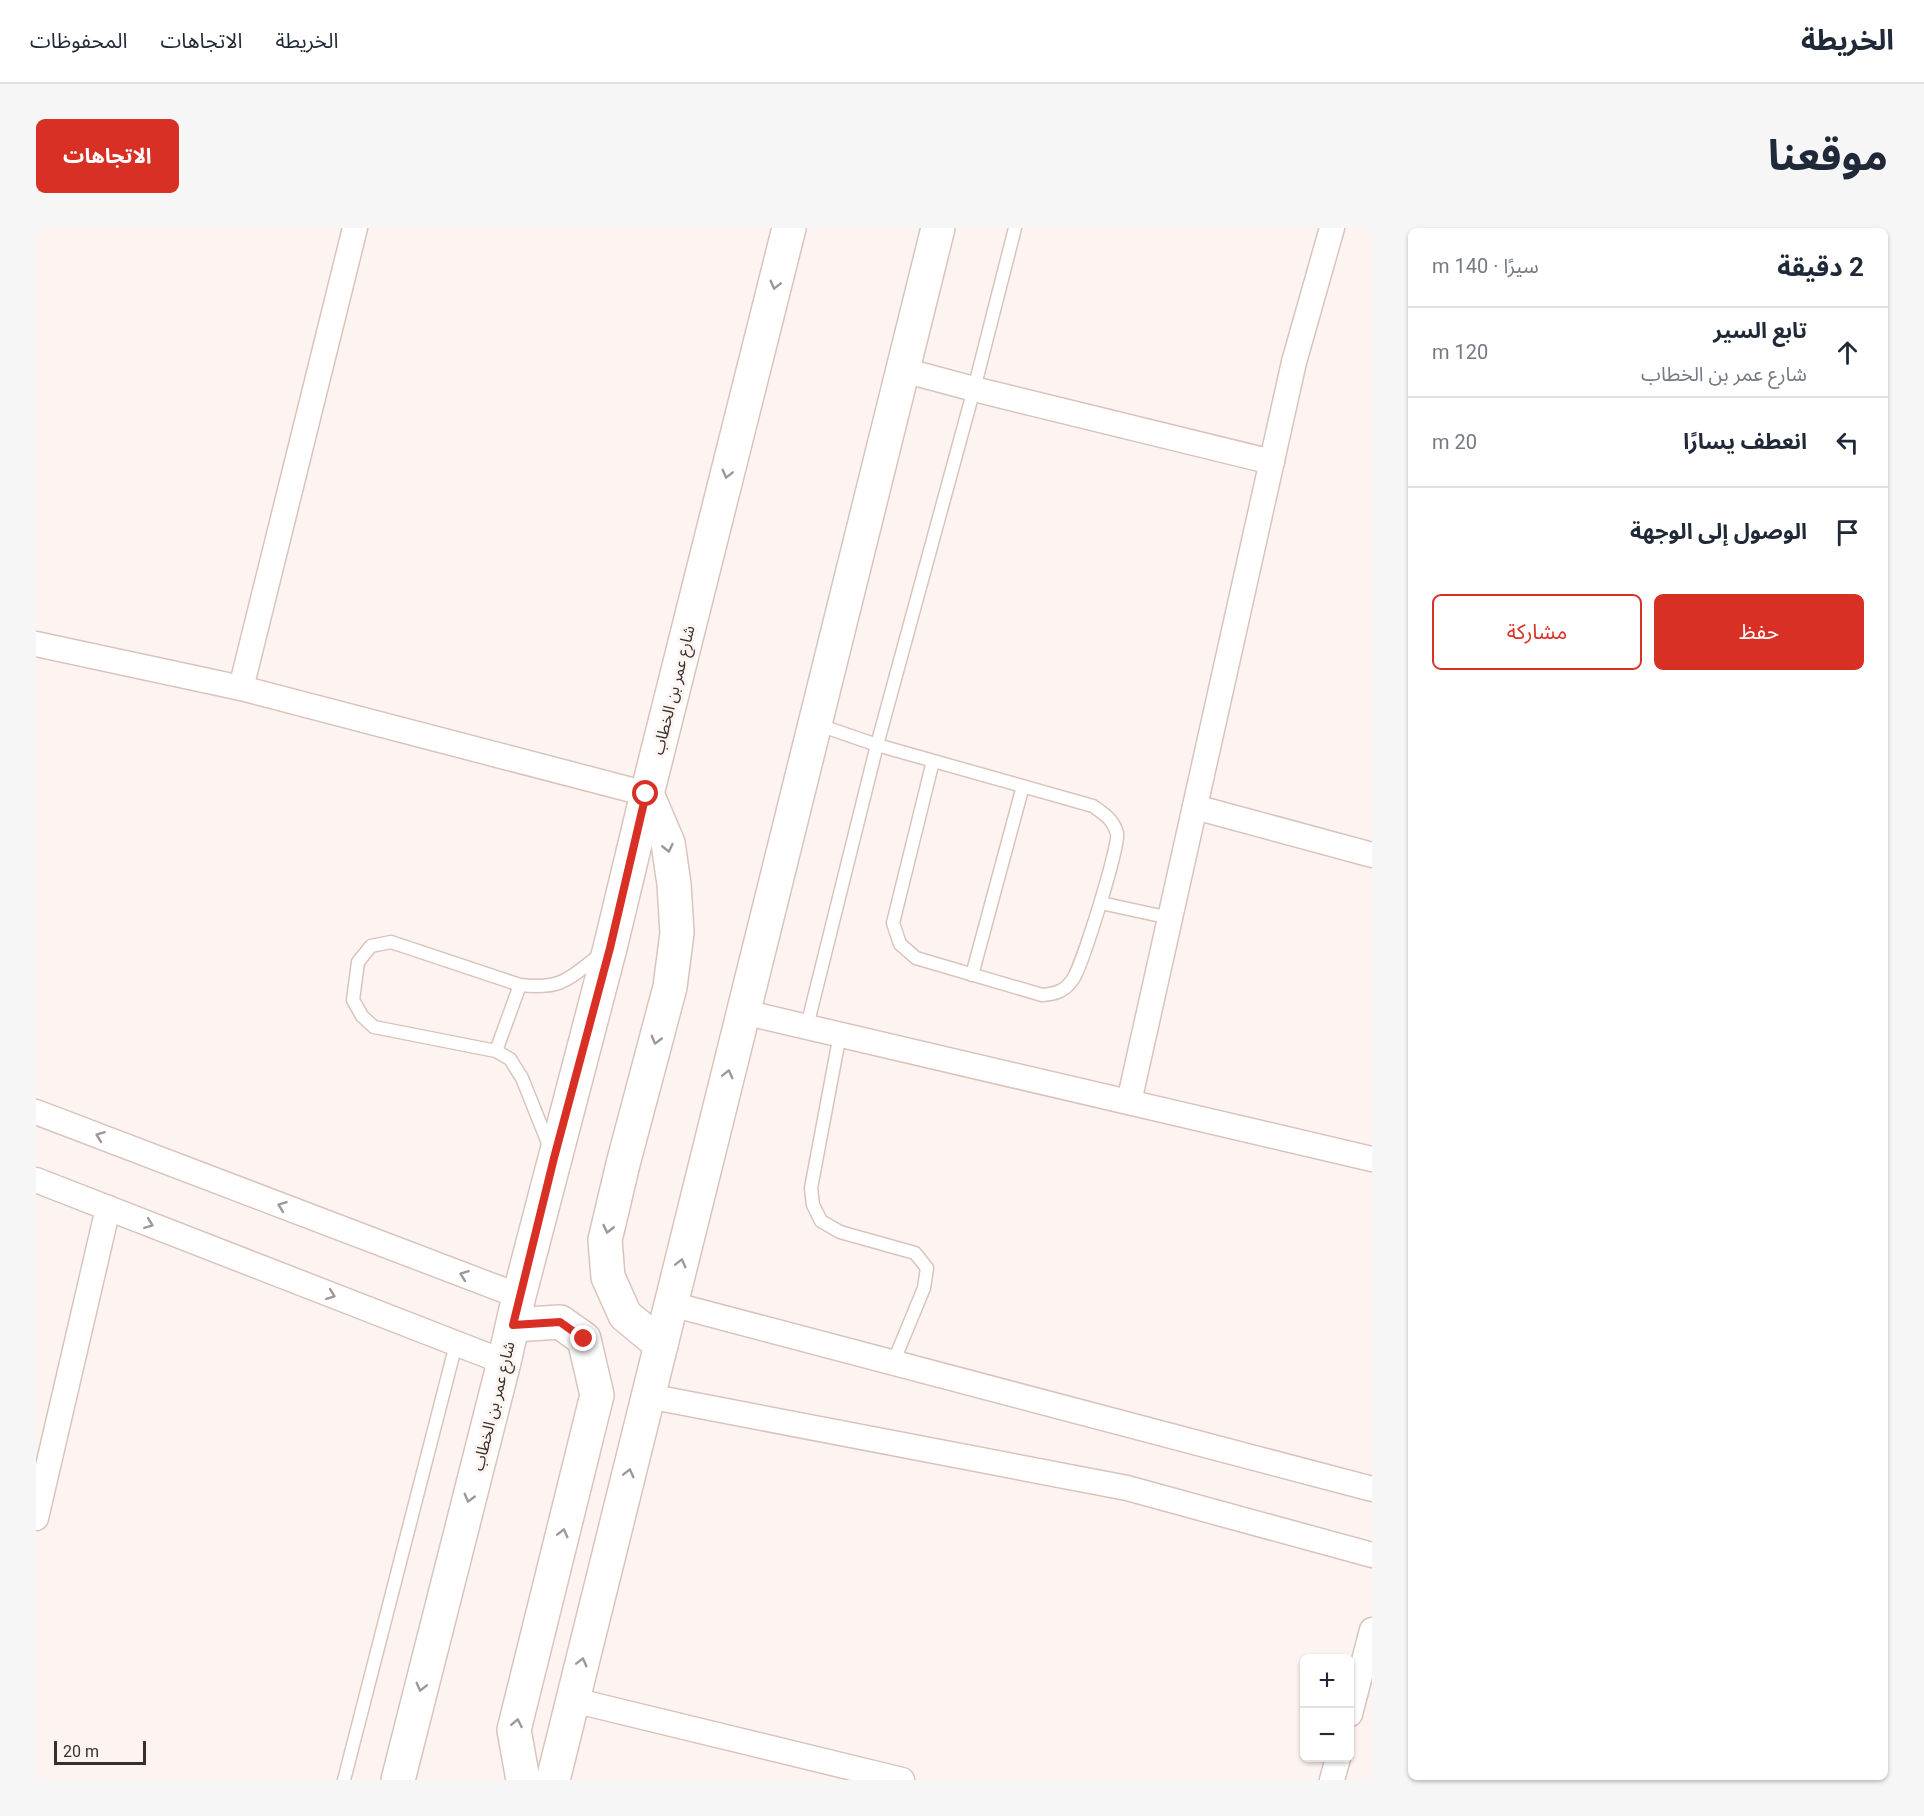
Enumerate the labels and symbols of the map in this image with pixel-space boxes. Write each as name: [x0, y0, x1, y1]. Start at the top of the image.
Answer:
one-way arrow: [770, 280, 783, 290]
one-way arrow: [722, 469, 735, 479]
street label: شارع عمر بن الخطاب: [648, 623, 702, 758]
route start: [632, 780, 658, 806]
one-way arrow: [661, 843, 674, 853]
one-way arrow: [650, 1035, 663, 1045]
one-way arrow: [720, 1069, 733, 1079]
one-way arrow: [95, 1131, 105, 1144]
one-way arrow: [277, 1200, 288, 1213]
one-way arrow: [143, 1217, 154, 1230]
one-way arrow: [602, 1224, 615, 1234]
one-way arrow: [674, 1258, 687, 1268]
one-way arrow: [459, 1269, 470, 1282]
one-way arrow: [325, 1288, 336, 1300]
route end: [570, 1325, 596, 1351]
street label: شارع عمر بن الخطاب: [468, 1339, 522, 1474]
one-way arrow: [622, 1468, 635, 1478]
one-way arrow: [464, 1493, 477, 1503]
one-way arrow: [555, 1528, 568, 1538]
one-way arrow: [575, 1657, 588, 1667]
one-way arrow: [416, 1681, 428, 1691]
one-way arrow: [510, 1718, 523, 1728]
scale bar: [54, 1738, 146, 1766]

